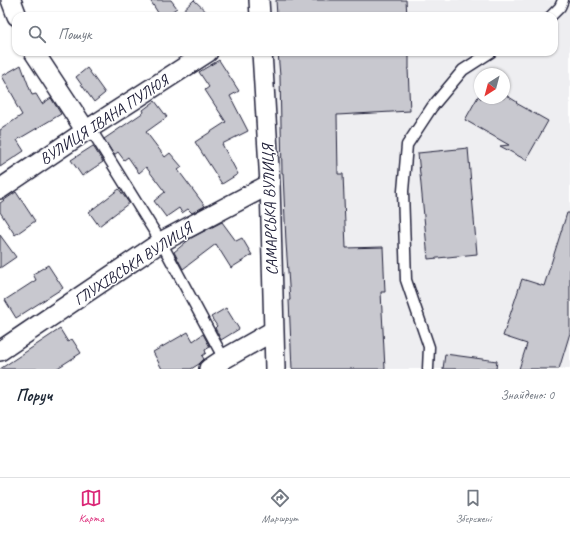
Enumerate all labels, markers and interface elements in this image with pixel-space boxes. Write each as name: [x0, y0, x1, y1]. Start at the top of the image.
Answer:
search box: [12, 12, 558, 56]
icon: search: [26, 23, 48, 45]
text: Пошук: [58, 25, 91, 44]
north arrow: [474, 68, 510, 104]
street label: ВУЛИЦЯ ІВАНА ПУЛЮЯ: [36, 69, 174, 169]
street label: САМАРСЬКА ВУЛИЦЯ: [258, 142, 282, 276]
street label: ГЛУХІВСЬКА ВУЛИЦЯ: [70, 217, 198, 310]
text: Поруч: [16, 385, 52, 406]
text: Знайдено: 0: [500, 387, 554, 403]
tab: Карта: [79, 487, 104, 525]
tab: Маршрут: [262, 487, 298, 525]
tab: Збережені: [455, 487, 491, 525]

